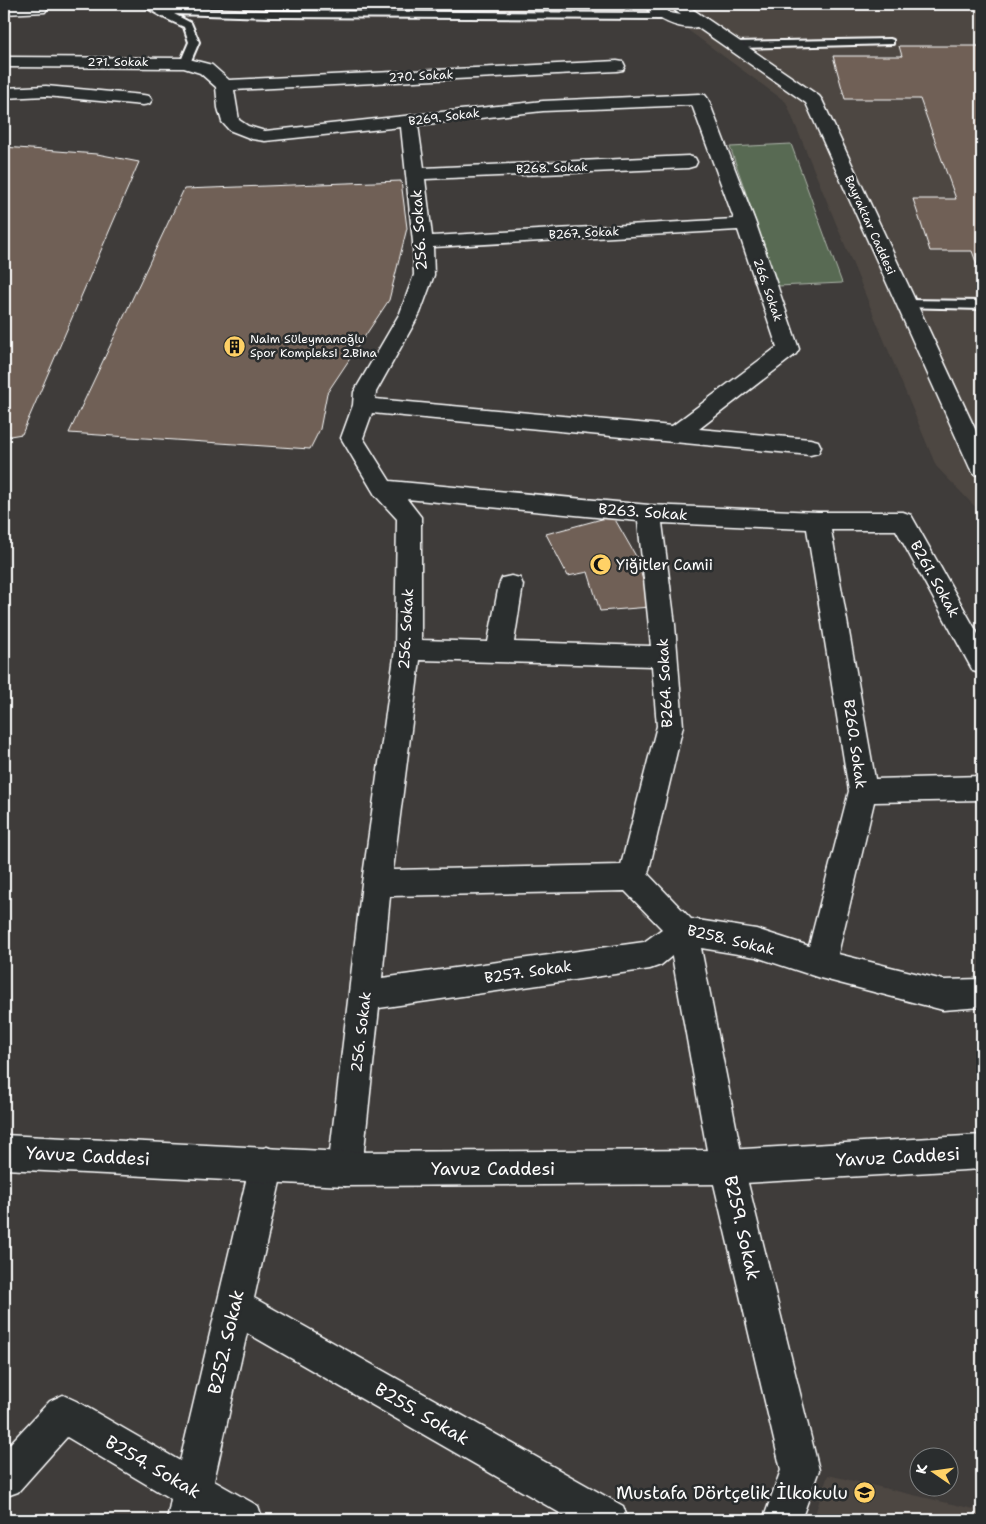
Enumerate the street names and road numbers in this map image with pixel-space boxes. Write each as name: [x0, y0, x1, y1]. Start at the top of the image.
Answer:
street label: 271. Sokak: [87, 54, 149, 70]
street label: 270. Sokak: [388, 66, 454, 86]
street label: B269. Sokak: [407, 105, 481, 129]
street label: B268. Sokak: [516, 159, 588, 177]
street label: Bayraktar Caddesi: [841, 173, 899, 277]
street label: 256. Sokak: [406, 189, 432, 271]
street label: B267. Sokak: [548, 223, 620, 243]
street label: 266. Sokak: [750, 256, 786, 324]
street label: B263. Sokak: [598, 499, 688, 525]
street label: B261. Sokak: [906, 537, 964, 621]
street label: 256. Sokak: [394, 588, 418, 670]
street label: B264. Sokak: [653, 638, 677, 728]
street label: B260. Sokak: [839, 698, 871, 790]
street label: B258. Sokak: [685, 920, 777, 960]
street label: B257. Sokak: [483, 956, 573, 988]
street label: 256. Sokak: [346, 990, 376, 1074]
street label: Yavuz Caddesi: [25, 1141, 151, 1171]
street label: Yavuz Caddesi: [835, 1142, 961, 1172]
street label: Yavuz Caddesi: [431, 1157, 555, 1181]
street label: B259. Sokak: [718, 1173, 766, 1283]
street label: B252. Sokak: [202, 1287, 250, 1397]
street label: B255. Sokak: [370, 1377, 474, 1451]
street label: B254. Sokak: [101, 1430, 205, 1504]

